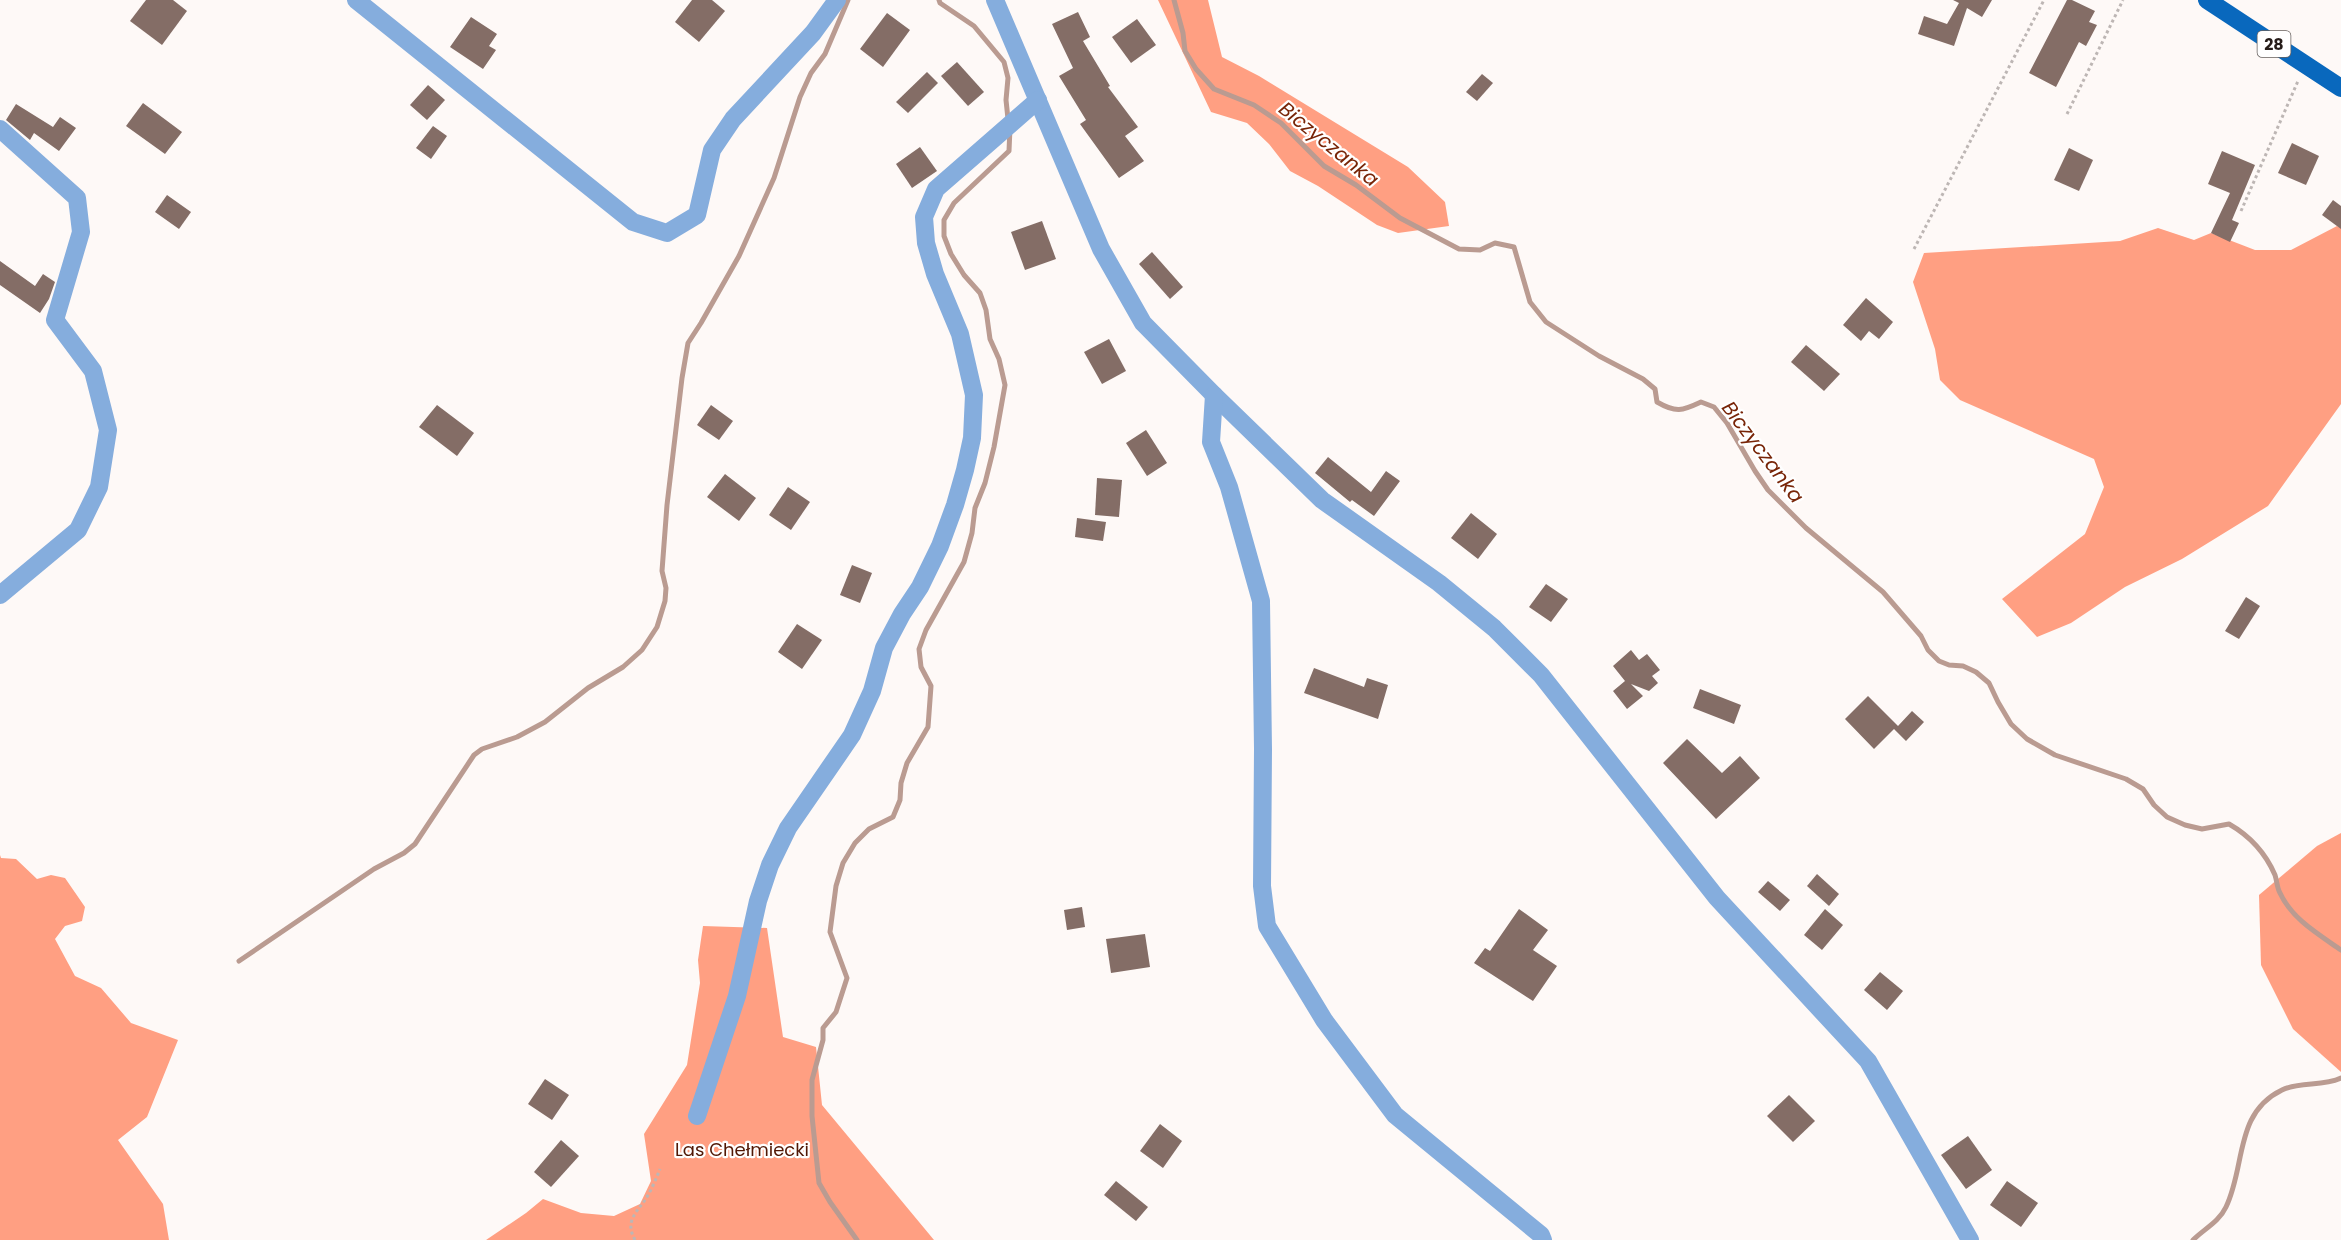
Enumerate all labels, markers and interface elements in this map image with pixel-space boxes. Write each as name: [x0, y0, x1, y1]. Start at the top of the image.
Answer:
road number: 28: [2258, 31, 2290, 57]
water label: Biczyczanka: [1273, 95, 1385, 193]
water label: Biczyczanka: [1715, 395, 1811, 509]
park label: Las Chełmiecki: [675, 1137, 809, 1162]

